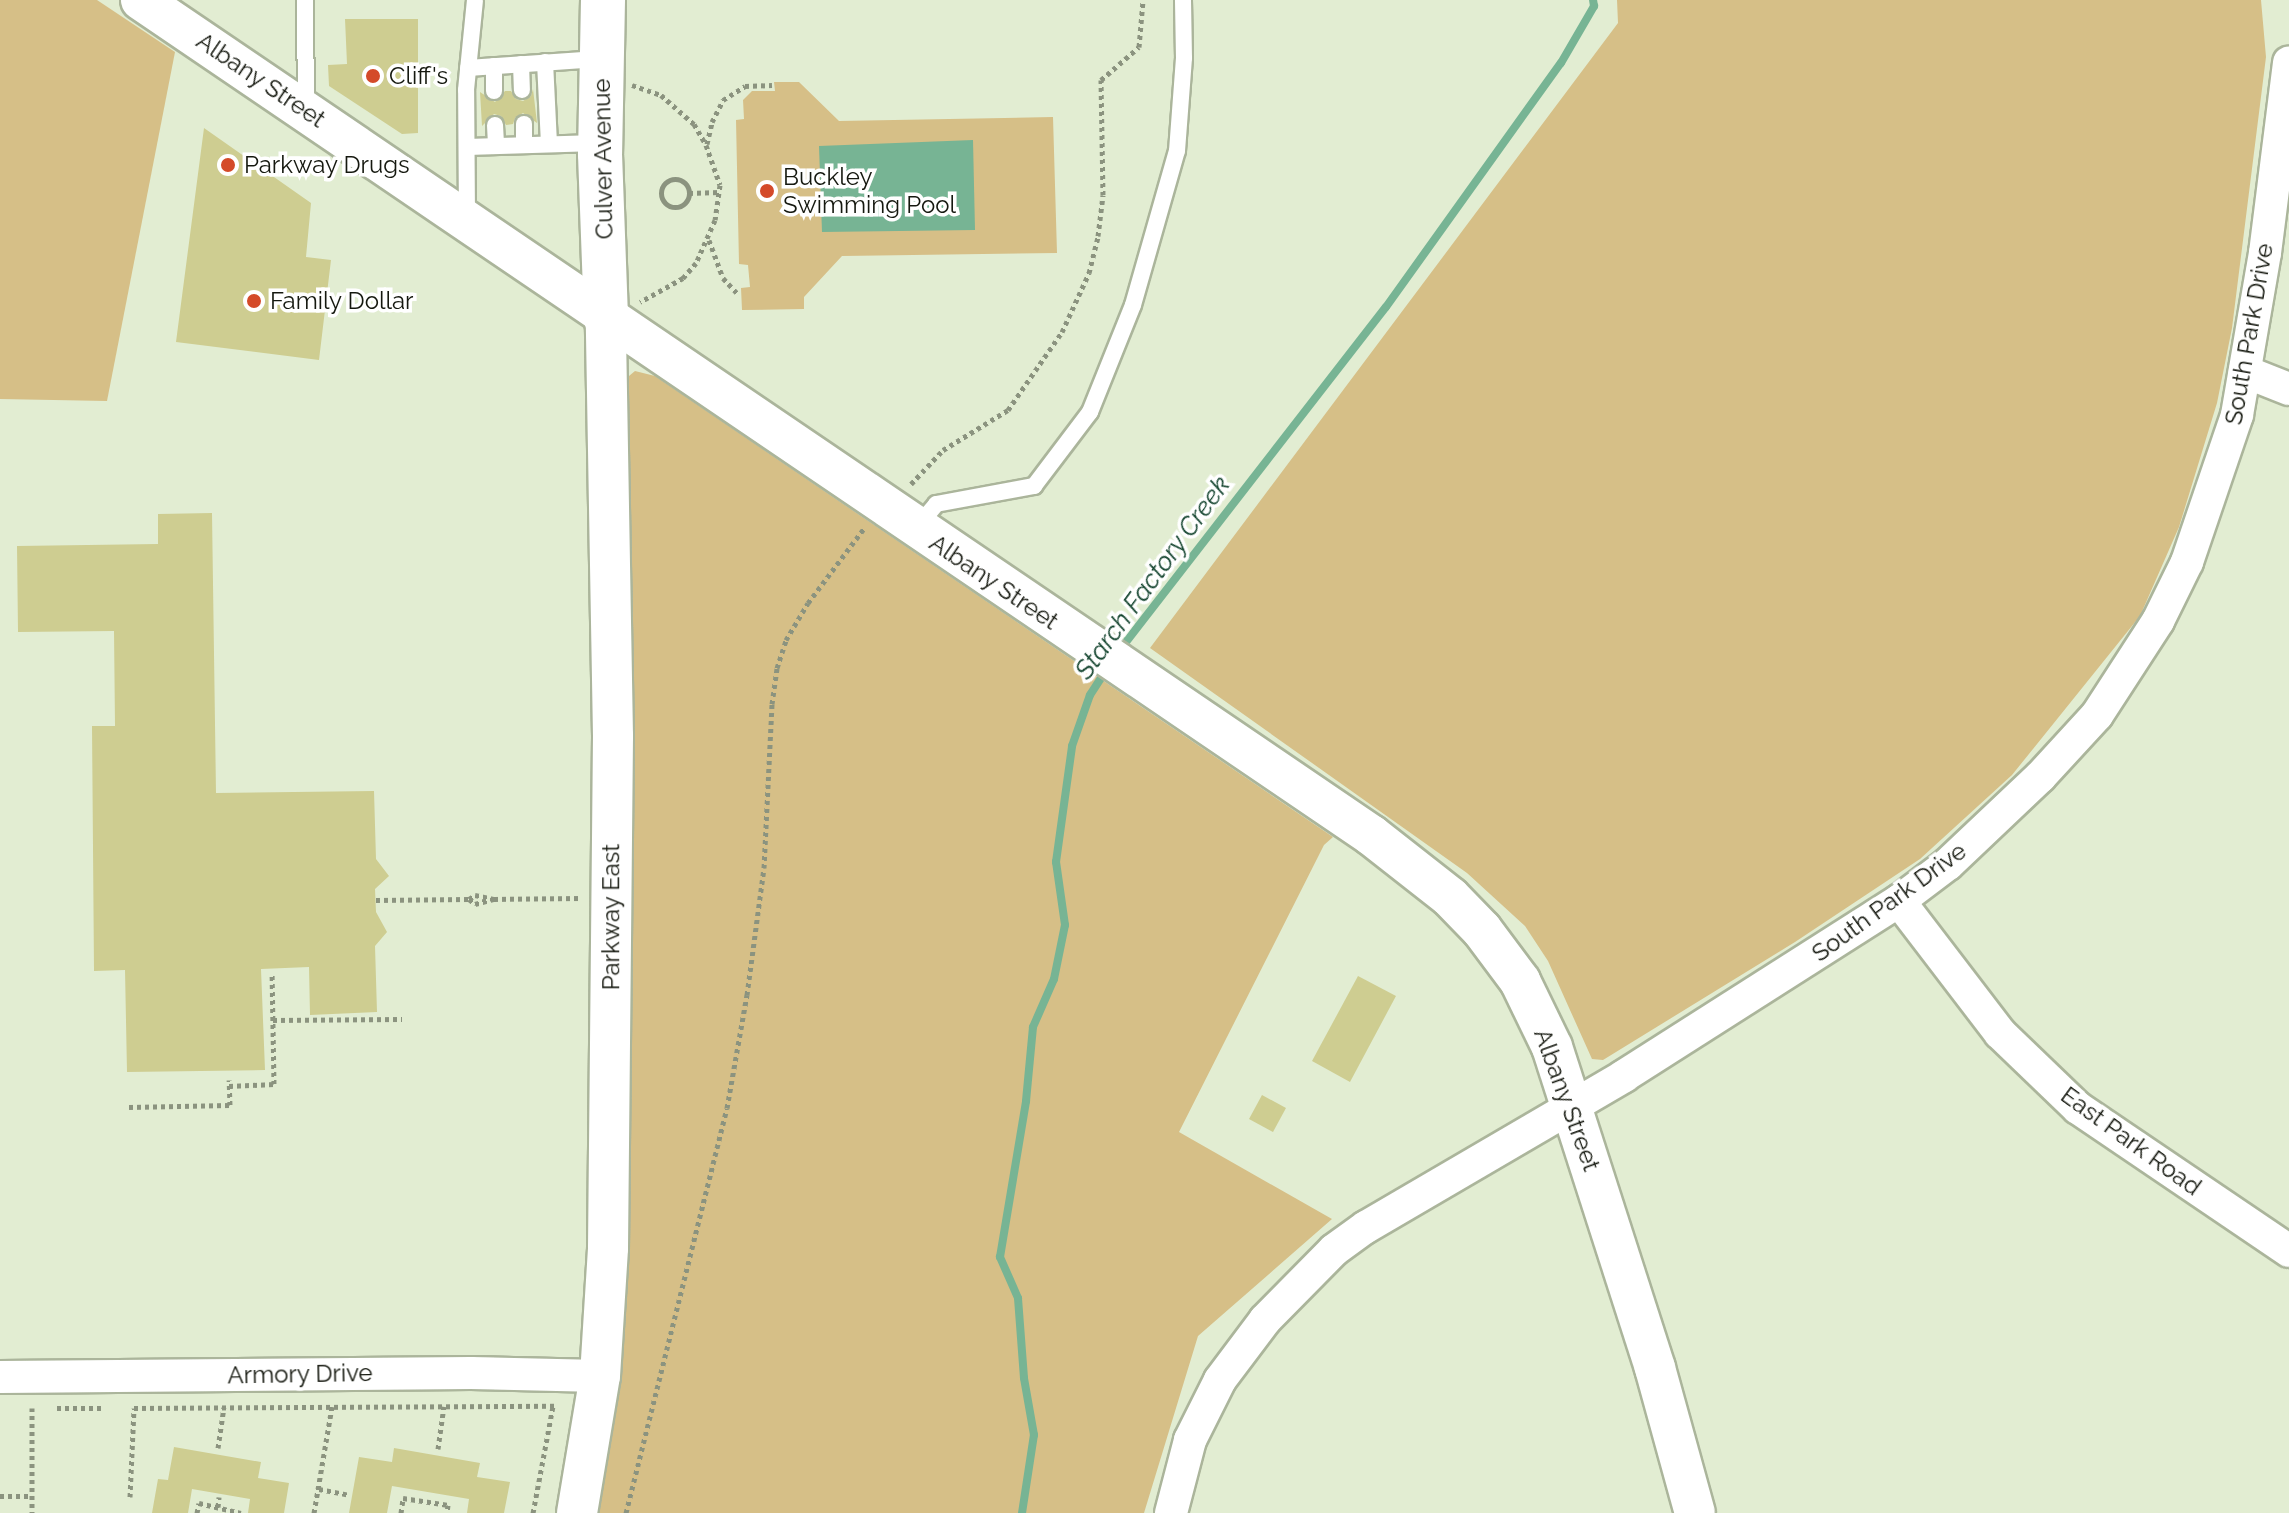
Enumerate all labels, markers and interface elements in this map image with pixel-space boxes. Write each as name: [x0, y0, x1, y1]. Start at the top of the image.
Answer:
street label: Albany Street: [191, 26, 331, 134]
place label: Cliff's: [389, 62, 448, 90]
marker: Cliff's: [364, 67, 382, 85]
street label: Culver Avenue: [587, 78, 619, 240]
place label: Parkway Drugs: [244, 151, 410, 179]
marker: Parkway Drugs: [219, 156, 237, 174]
place label: Buckley Swimming Pool: [783, 163, 956, 219]
marker: Buckley Swimming Pool: [758, 182, 776, 200]
street label: South Park Drive: [2219, 241, 2279, 427]
place label: Family Dollar: [270, 287, 414, 315]
marker: Family Dollar: [245, 292, 263, 310]
water label: Starch Factory Creek: [1069, 470, 1237, 686]
street label: Albany Street: [924, 528, 1064, 636]
street label: South Park Drive: [1806, 836, 1972, 968]
street label: Parkway East: [597, 843, 625, 991]
street label: Albany Street: [1528, 1025, 1606, 1175]
street label: East Park Road: [2055, 1081, 2207, 1201]
street label: Armory Drive: [227, 1358, 373, 1390]

